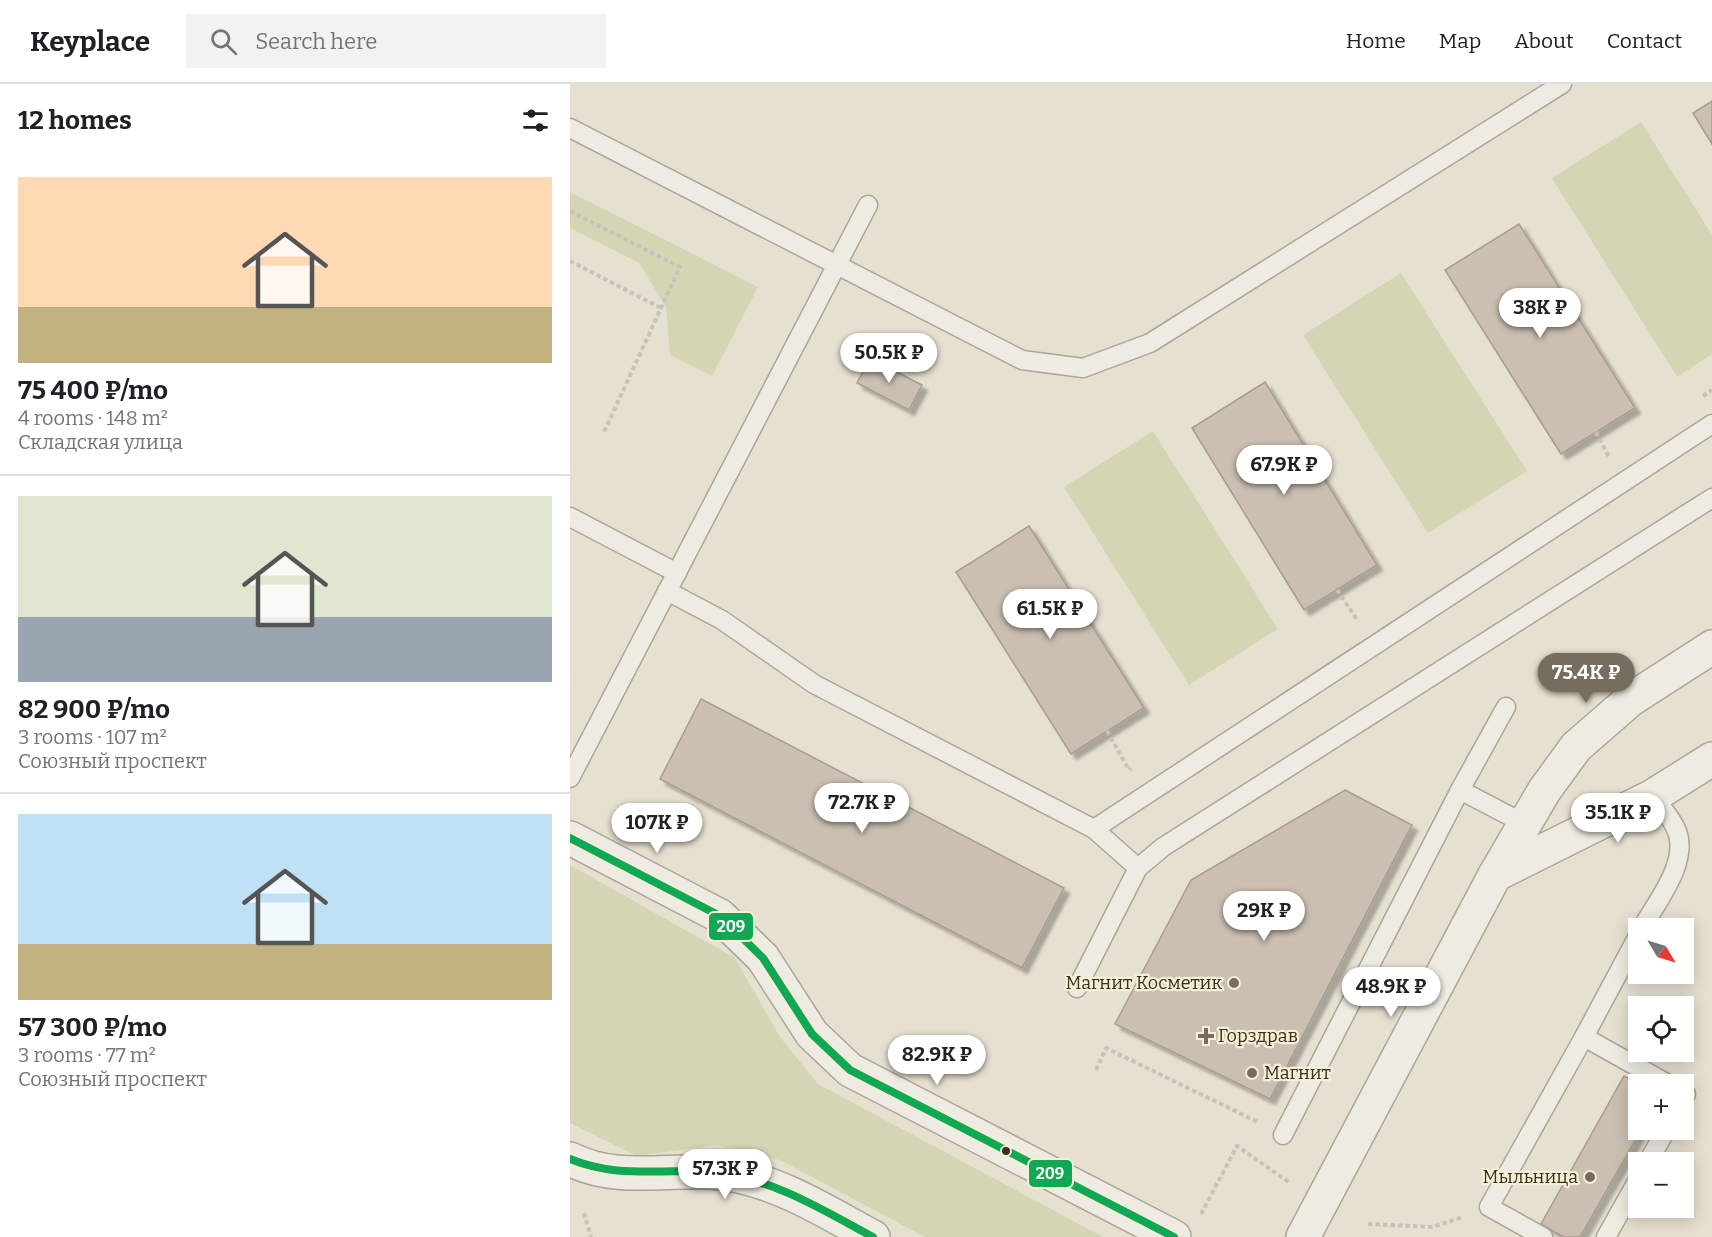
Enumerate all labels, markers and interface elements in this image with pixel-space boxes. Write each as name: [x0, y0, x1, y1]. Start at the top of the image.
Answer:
search box: [186, 14, 606, 68]
text: Keyplace: [30, 25, 150, 58]
icon: search: [207, 25, 240, 58]
text: Search here: [255, 28, 377, 55]
text: Home: [1346, 28, 1406, 54]
text: Map: [1439, 28, 1481, 54]
text: About: [1514, 28, 1574, 54]
text: Contact: [1607, 28, 1682, 54]
icon: filters: [519, 104, 552, 137]
text: 12 homes: [18, 105, 132, 136]
icon: home: [231, 216, 339, 324]
pin: 38K ₽: [1498, 288, 1582, 339]
text: 38K ₽: [1513, 295, 1567, 319]
pin: 50.5K ₽: [834, 333, 944, 384]
text: 50.5K ₽: [854, 340, 924, 364]
text: 75 400 ₽/mo: [18, 375, 168, 406]
text: 4 rooms · 148 m²: [18, 406, 168, 430]
text: Складская улица: [18, 430, 183, 454]
pin: 67.9K ₽: [1229, 445, 1339, 496]
text: 67.9K ₽: [1250, 452, 1318, 476]
icon: home: [231, 535, 339, 643]
pin: 61.5K ₽: [995, 589, 1105, 640]
text: 61.5K ₽: [1016, 596, 1084, 620]
pin: 75.4K ₽: [1531, 653, 1641, 704]
text: 75.4K ₽: [1552, 660, 1620, 684]
text: 82 900 ₽/mo: [18, 694, 170, 725]
text: 3 rooms · 107 m²: [18, 725, 167, 749]
text: Союзный проспект: [18, 749, 207, 773]
pin: 72.7K ₽: [807, 783, 917, 834]
text: 72.7K ₽: [828, 790, 896, 814]
pin: 35.1K ₽: [1563, 793, 1673, 844]
text: 35.1K ₽: [1585, 800, 1651, 824]
pin: 107K ₽: [608, 803, 706, 854]
text: 107K ₽: [625, 810, 689, 834]
icon: home: [231, 853, 339, 961]
pin: 29K ₽: [1222, 891, 1306, 942]
text: 29K ₽: [1237, 898, 1291, 922]
line badge: 209: [708, 912, 754, 941]
text: 209: [717, 917, 745, 936]
north arrow: [1628, 918, 1694, 984]
map controls: [1628, 918, 1694, 1218]
pin: 48.9K ₽: [1336, 967, 1446, 1018]
place label: Магнит Косметик: [1065, 972, 1222, 994]
text: 48.9K ₽: [1356, 974, 1426, 998]
marker: Магнит Косметик: [1227, 976, 1241, 990]
button: locate: [1628, 996, 1694, 1062]
text: 57 300 ₽/mo: [18, 1012, 167, 1043]
place label: Горздрав: [1218, 1025, 1298, 1047]
marker: Горздрав: [1199, 1029, 1213, 1043]
pin: 82.9K ₽: [882, 1035, 992, 1086]
text: 82.9K ₽: [902, 1042, 972, 1066]
text: 3 rooms · 77 m²: [18, 1043, 156, 1067]
place label: Магнит: [1264, 1062, 1331, 1084]
marker: Магнит: [1245, 1066, 1259, 1080]
text: Союзный проспект: [18, 1067, 207, 1091]
button: +: [1628, 1074, 1694, 1140]
unlabelled marker: [1000, 1145, 1012, 1157]
pin: 57.3K ₽: [670, 1149, 780, 1200]
button: −: [1628, 1152, 1694, 1218]
text: 57.3K ₽: [692, 1156, 758, 1180]
line badge: 209: [1028, 1159, 1073, 1188]
text: 209: [1036, 1164, 1064, 1183]
place label: Мыльница: [1483, 1166, 1578, 1188]
marker: Мыльница: [1583, 1170, 1597, 1184]

